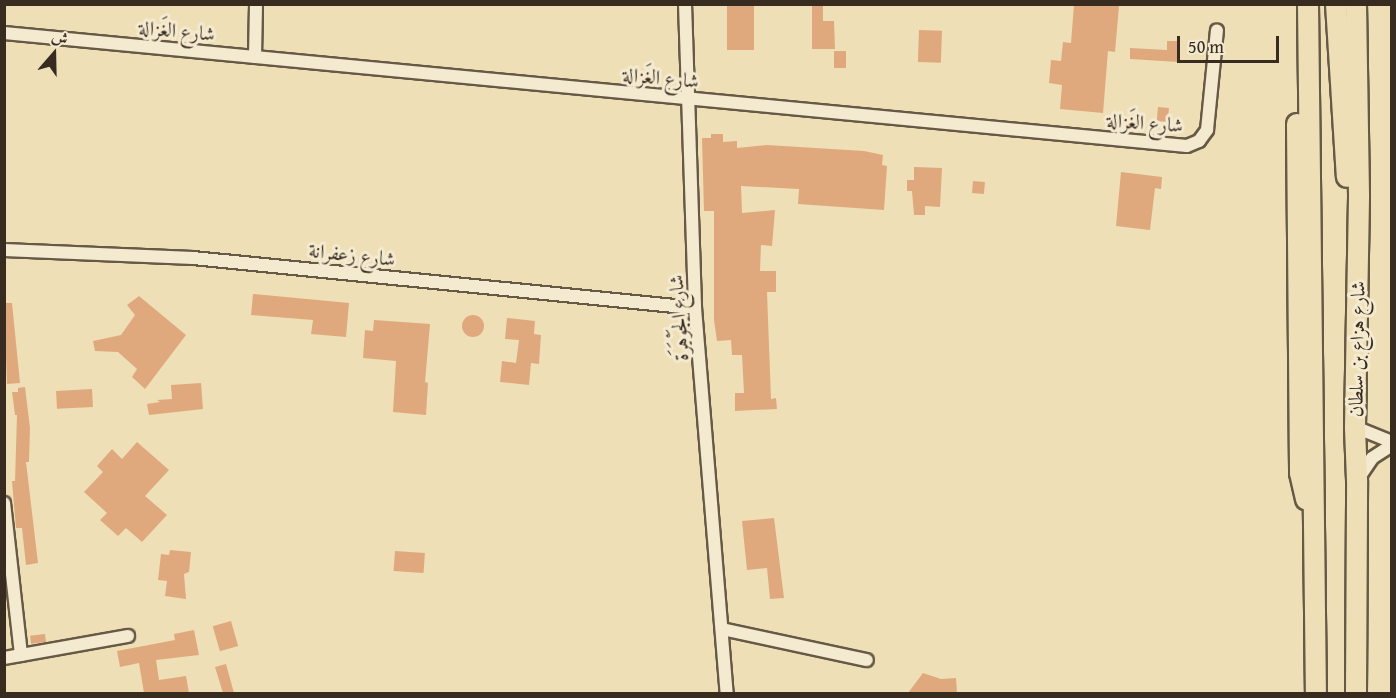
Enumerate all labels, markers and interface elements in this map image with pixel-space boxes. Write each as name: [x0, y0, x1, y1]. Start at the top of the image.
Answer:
street label: شارع الغَزالة: [138, 15, 216, 45]
text: ش: [49, 23, 72, 51]
north arrow: [24, 24, 84, 84]
scale bar: [1180, 24, 1282, 62]
text: 50 m: [1188, 33, 1224, 60]
street label: شارع الغَزالة: [622, 62, 700, 92]
street label: شارع الغَزالة: [1106, 107, 1184, 137]
street label: شارع زعفرانة: [308, 238, 396, 270]
street label: شارع الجَوْهَرَة: [663, 274, 693, 362]
street label: شارع هزاع بن سلطان: [1343, 281, 1369, 417]

